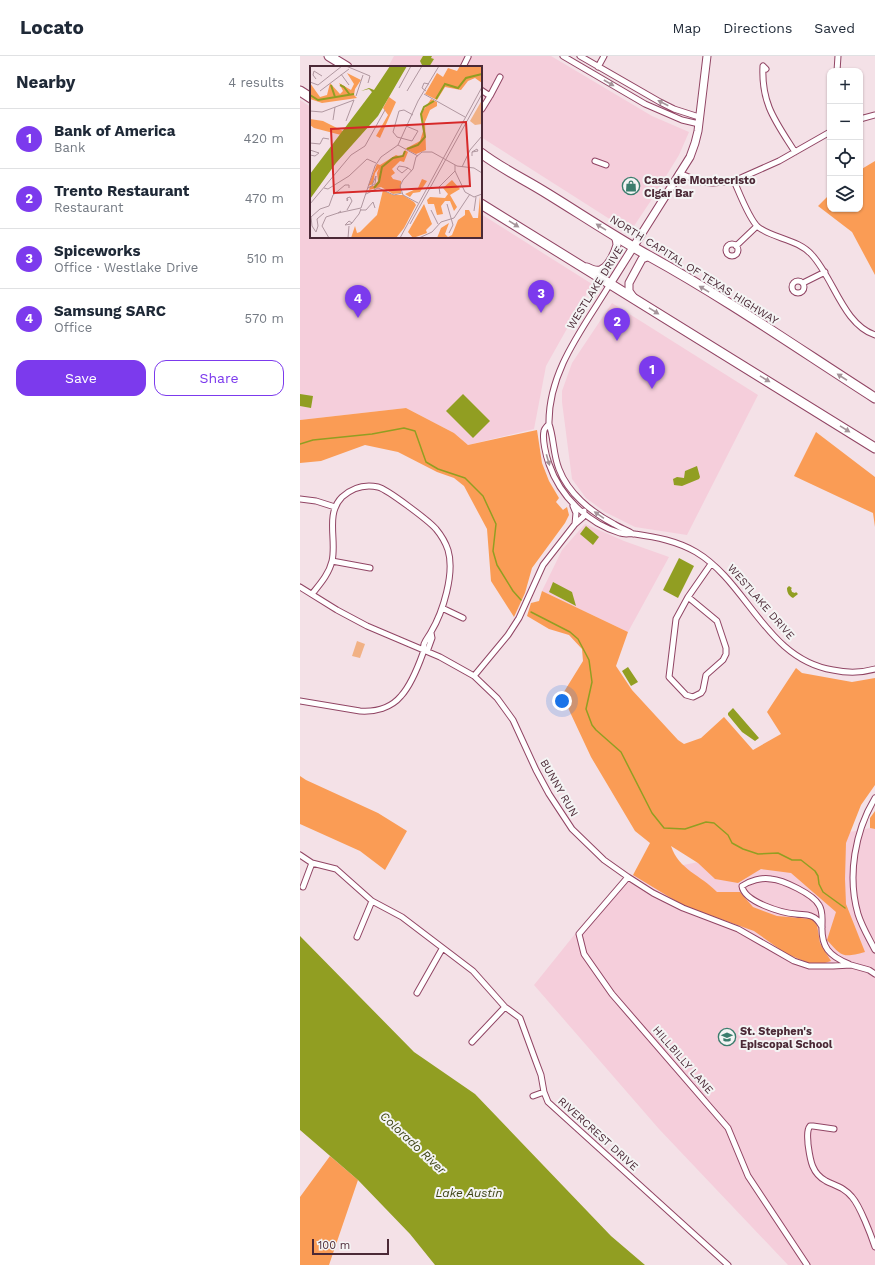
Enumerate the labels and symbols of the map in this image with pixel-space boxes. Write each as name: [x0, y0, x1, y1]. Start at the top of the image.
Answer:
inset map: [310, 66, 482, 238]
one-way arrow: [603, 79, 615, 86]
one-way arrow: [657, 100, 668, 106]
place label: Casa de Montecristo Cigar Bar: [644, 174, 756, 200]
shop icon: Casa de Montecristo Cigar Bar: [621, 176, 641, 196]
street label: NORTH CAPITAL OF TEXAS HIGHWAY: [607, 213, 781, 328]
one-way arrow: [508, 221, 520, 228]
one-way arrow: [595, 223, 607, 230]
street label: WESTLAKE DRIVE: [564, 244, 626, 332]
pin: 3: [528, 280, 554, 313]
pin: 4: [345, 285, 371, 318]
one-way arrow: [698, 286, 710, 293]
one-way arrow: [649, 307, 659, 315]
pin: 2: [604, 308, 630, 341]
pin: 1: [639, 356, 665, 389]
one-way arrow: [837, 373, 847, 381]
one-way arrow: [759, 375, 771, 382]
one-way arrow: [839, 425, 851, 432]
one-way arrow: [545, 455, 551, 467]
one-way arrow: [594, 511, 604, 519]
street label: WESTLAKE DRIVE: [725, 562, 797, 642]
your location: [552, 691, 572, 711]
street label: BUNNY RUN: [537, 757, 581, 819]
street label: HILLBILLY LANE: [650, 1024, 716, 1096]
place label: St. Stephen's Episcopal School: [740, 1025, 833, 1051]
school or university icon: St. Stephen's Episcopal School: [717, 1027, 737, 1047]
street label: RIVERCREST DRIVE: [555, 1095, 641, 1173]
water label: Colorado River: [377, 1109, 450, 1178]
water label: Lake Austin: [436, 1186, 502, 1200]
scale bar: [312, 1237, 389, 1256]

